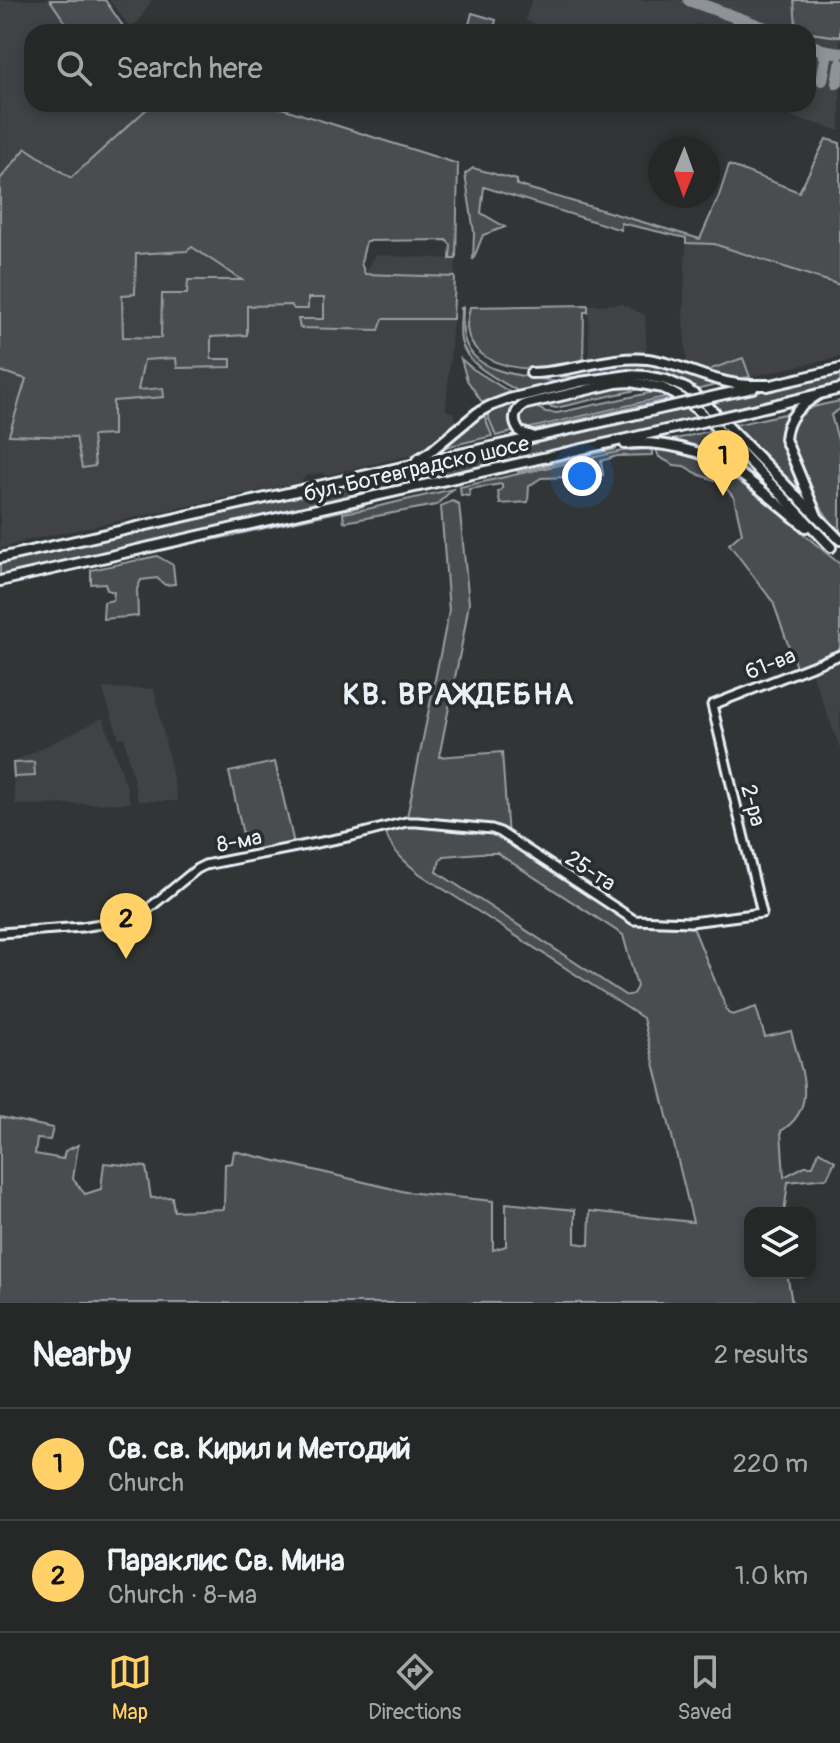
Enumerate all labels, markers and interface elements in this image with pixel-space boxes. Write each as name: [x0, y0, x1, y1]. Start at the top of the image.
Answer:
search box: [24, 24, 816, 112]
icon: search: [52, 46, 96, 90]
text: Search here: [116, 50, 263, 87]
north arrow: [648, 136, 720, 208]
street label: бул. Ботевградско шосе: [301, 429, 532, 509]
pin: 1: [697, 430, 749, 496]
your location: [562, 456, 602, 496]
street label: 61-ва: [741, 642, 800, 686]
district label: КВ. ВРАЖДЕБНА: [343, 676, 575, 713]
street label: 2-ра: [734, 781, 772, 829]
street label: 8-ма: [214, 823, 264, 859]
street label: 25-та: [560, 844, 621, 898]
pin: 2: [100, 893, 152, 959]
map controls: [744, 1207, 816, 1279]
button: layers: [744, 1207, 816, 1279]
text: Nearby: [32, 1334, 131, 1377]
text: 2 results: [714, 1339, 808, 1371]
text: Св. св. Кирил и Методий: [108, 1430, 411, 1467]
text: 1: [53, 1448, 63, 1480]
text: 220 m: [732, 1448, 808, 1480]
text: Church: [108, 1467, 184, 1499]
text: Параклис Св. Мина: [108, 1542, 345, 1579]
text: 2: [51, 1560, 65, 1592]
text: 1.0 km: [735, 1560, 808, 1592]
text: Church · 8-ма: [108, 1579, 257, 1611]
tab: Map: [108, 1650, 152, 1726]
tab: Directions: [368, 1650, 461, 1726]
tab: Saved: [677, 1650, 732, 1726]

